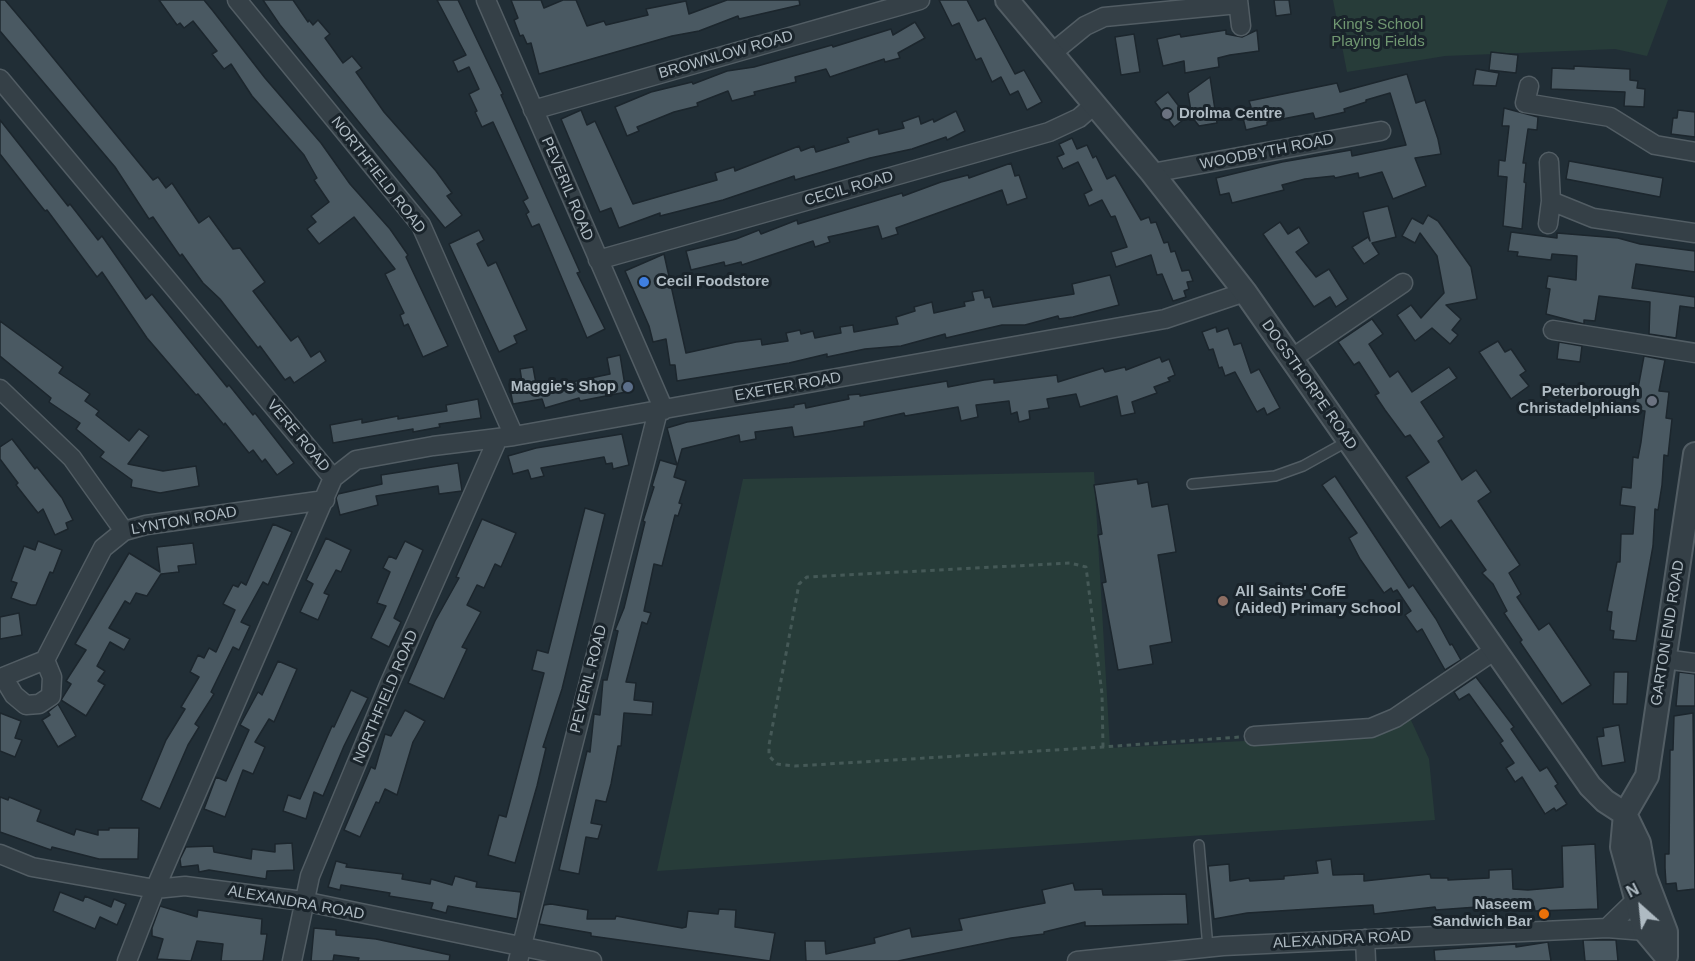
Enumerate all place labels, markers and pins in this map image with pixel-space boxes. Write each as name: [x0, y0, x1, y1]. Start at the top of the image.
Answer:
place label: Drolma Centre: [1179, 105, 1282, 123]
marker: Drolma Centre: [1160, 107, 1174, 121]
place label: Cecil Foodstore: [656, 273, 769, 291]
marker: Cecil Foodstore: [637, 275, 651, 289]
place label: Maggie's Shop: [511, 378, 616, 396]
marker: Maggie's Shop: [621, 380, 635, 394]
place label: Peterborough Christadelphians: [1518, 383, 1640, 418]
marker: Peterborough Christadelphians: [1645, 394, 1659, 408]
place label: All Saints' CofE (Aided) Primary School: [1235, 583, 1401, 618]
marker: All Saints' CofE (Aided) Primary School: [1216, 594, 1230, 608]
place label: Naseem Sandwich Bar: [1433, 896, 1532, 931]
marker: Naseem Sandwich Bar: [1537, 907, 1551, 921]

